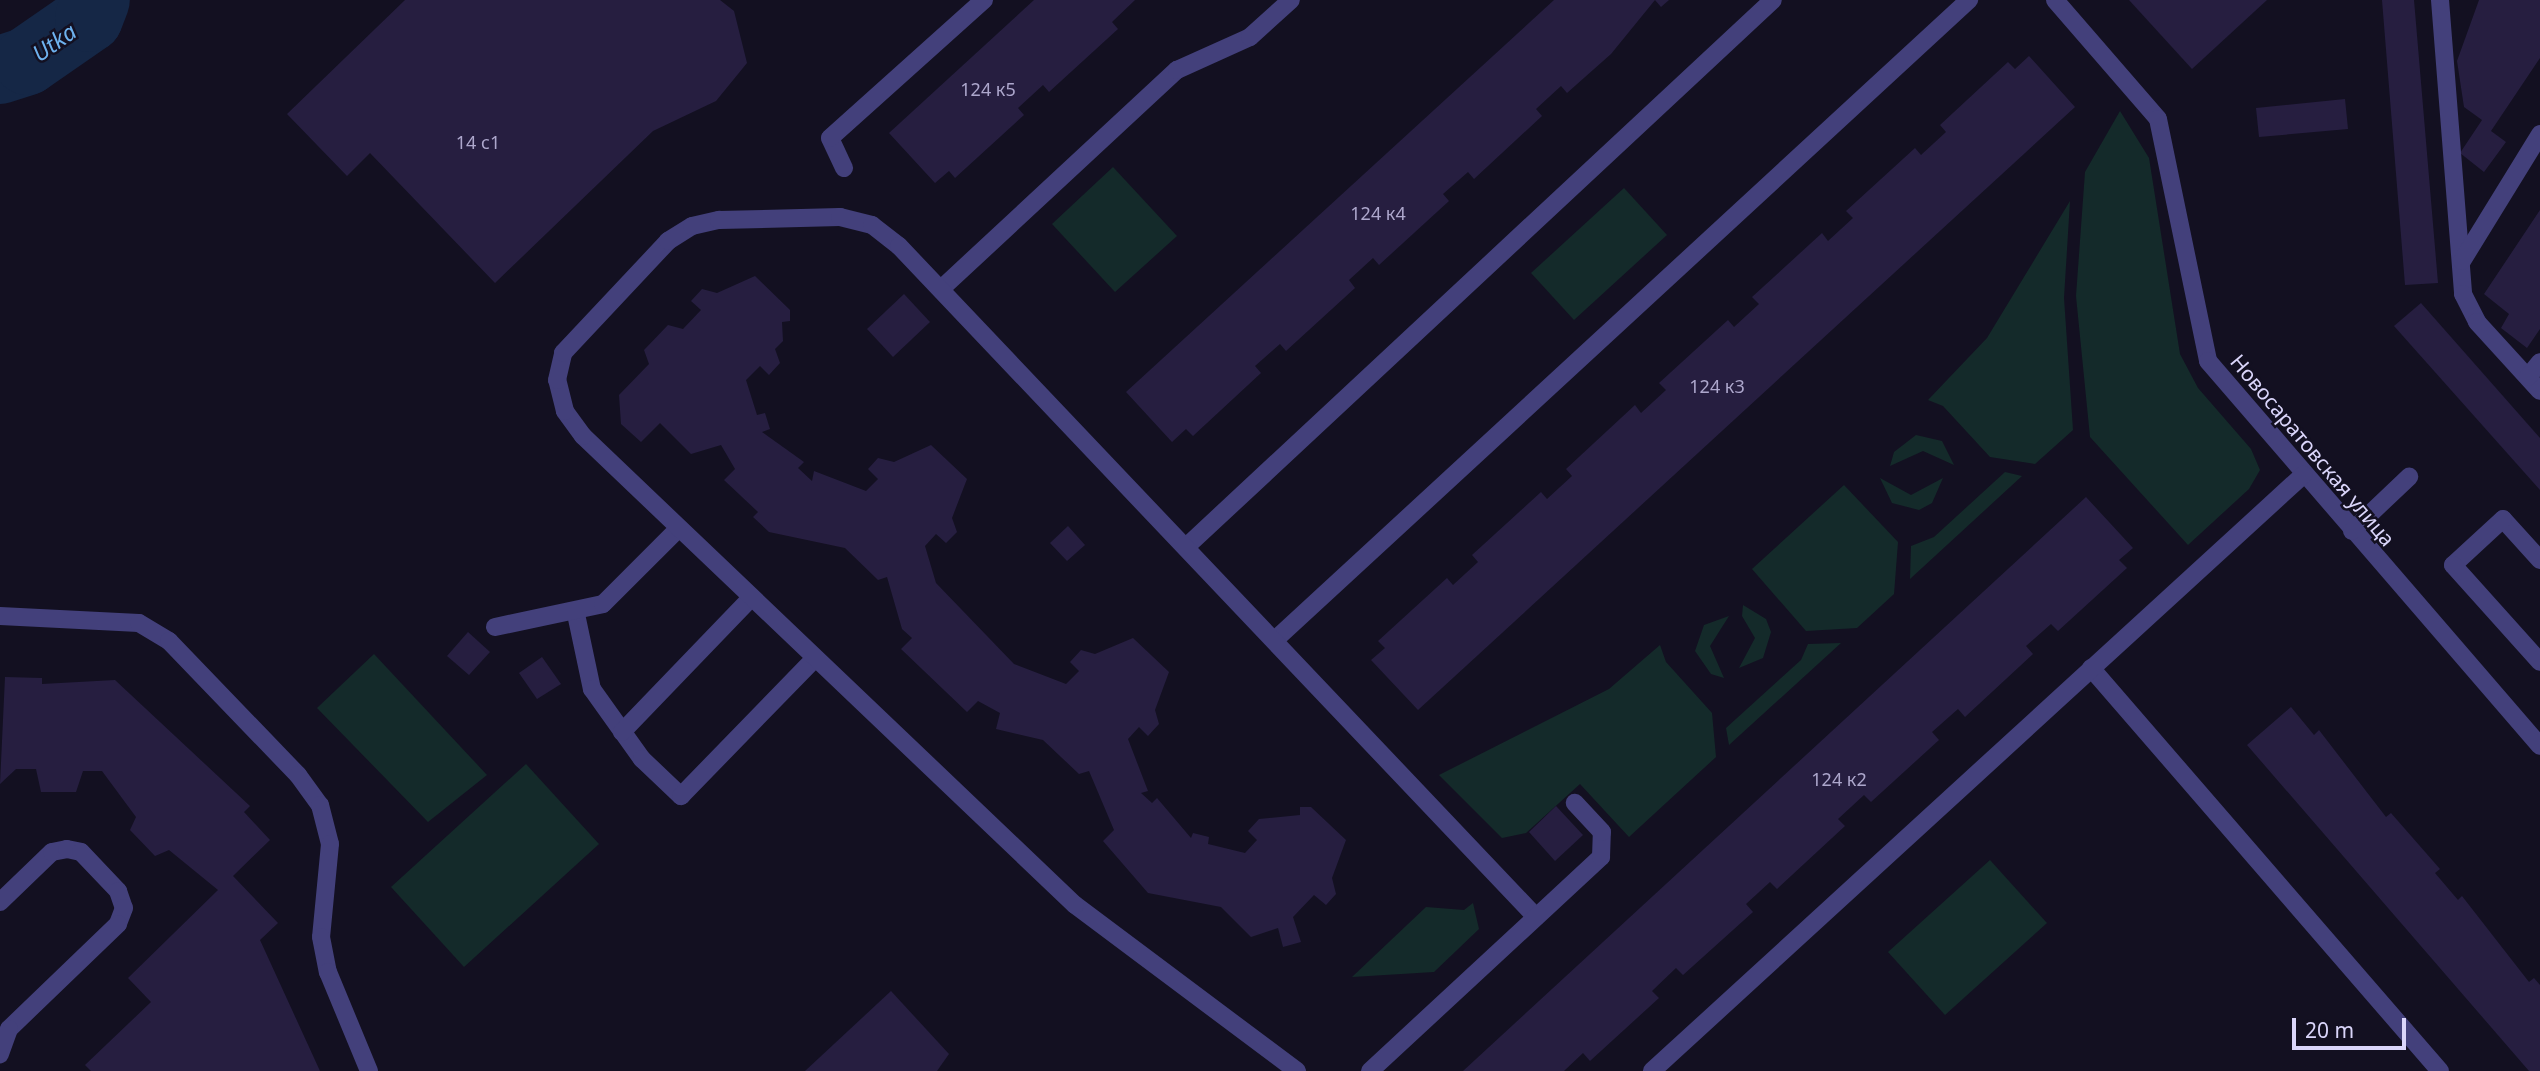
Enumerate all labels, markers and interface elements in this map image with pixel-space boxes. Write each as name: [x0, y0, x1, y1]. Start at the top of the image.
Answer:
water label: Utka: [27, 17, 81, 67]
house number: 124 к5: [960, 78, 1016, 100]
house number: 14 с1: [456, 131, 500, 153]
house number: 124 к4: [1350, 202, 1406, 224]
street label: Новосаратовская улица: [2225, 349, 2401, 551]
house number: 124 к3: [1689, 375, 1745, 397]
house number: 124 к2: [1811, 768, 1867, 790]
scale bar: [2295, 1004, 2409, 1048]
text: 20 m: [2305, 1016, 2354, 1044]

